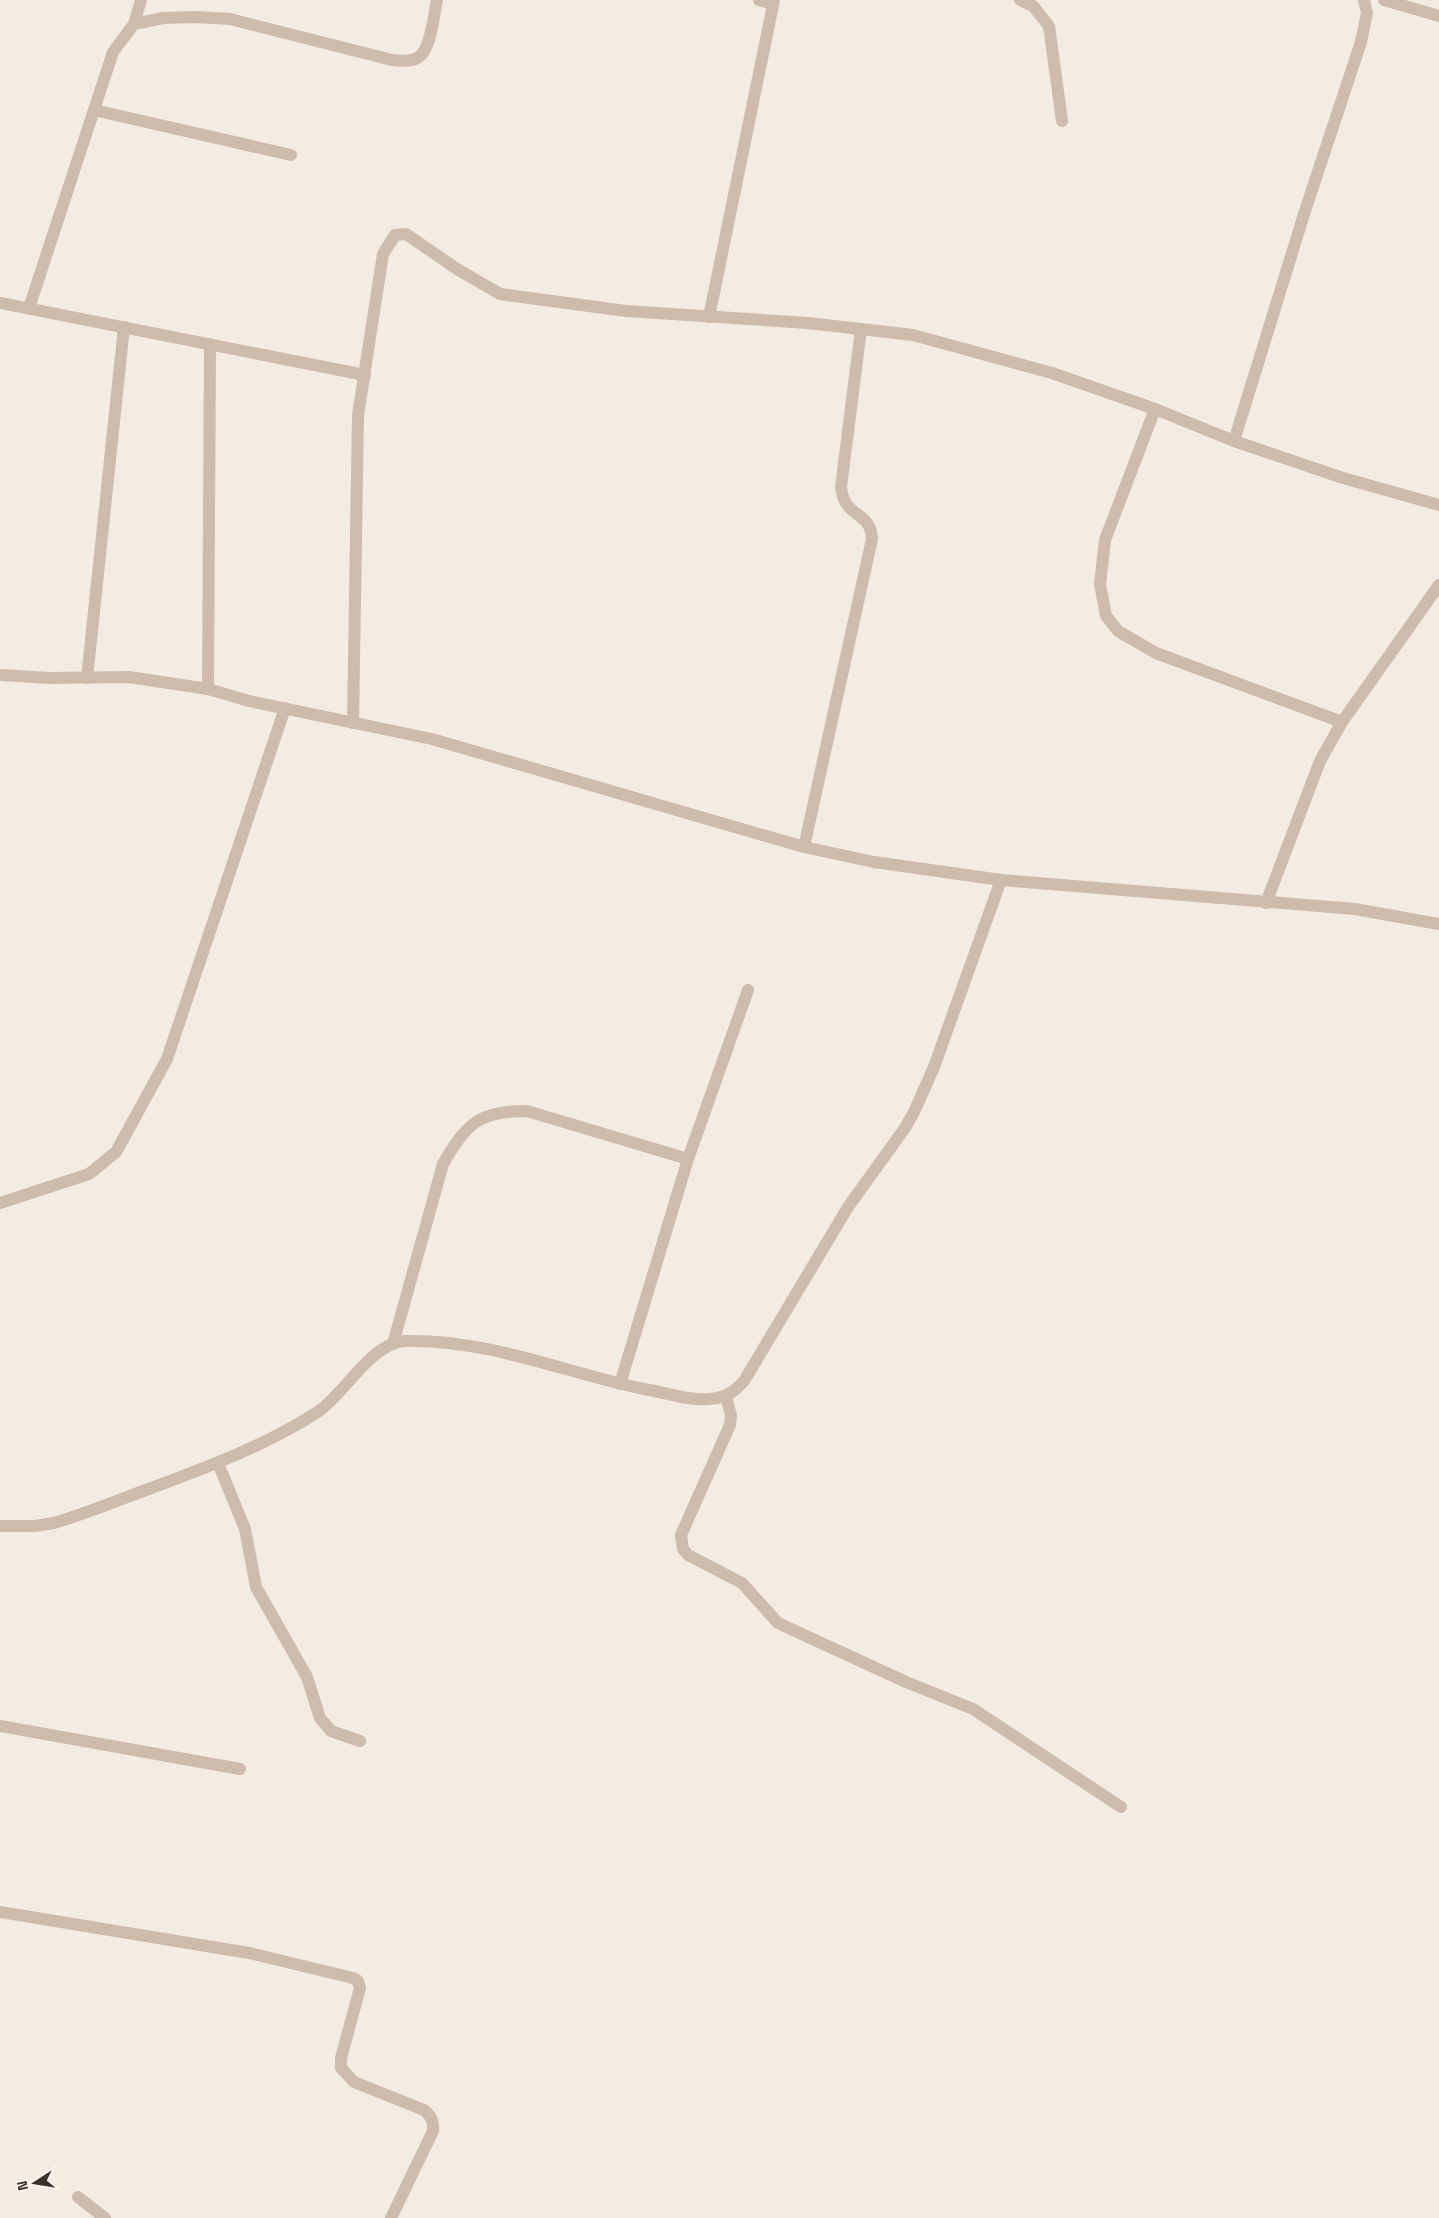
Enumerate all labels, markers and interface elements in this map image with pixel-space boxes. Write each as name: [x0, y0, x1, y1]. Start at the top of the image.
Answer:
north arrow: [10, 2158, 60, 2208]
text: N: [13, 2179, 32, 2192]

